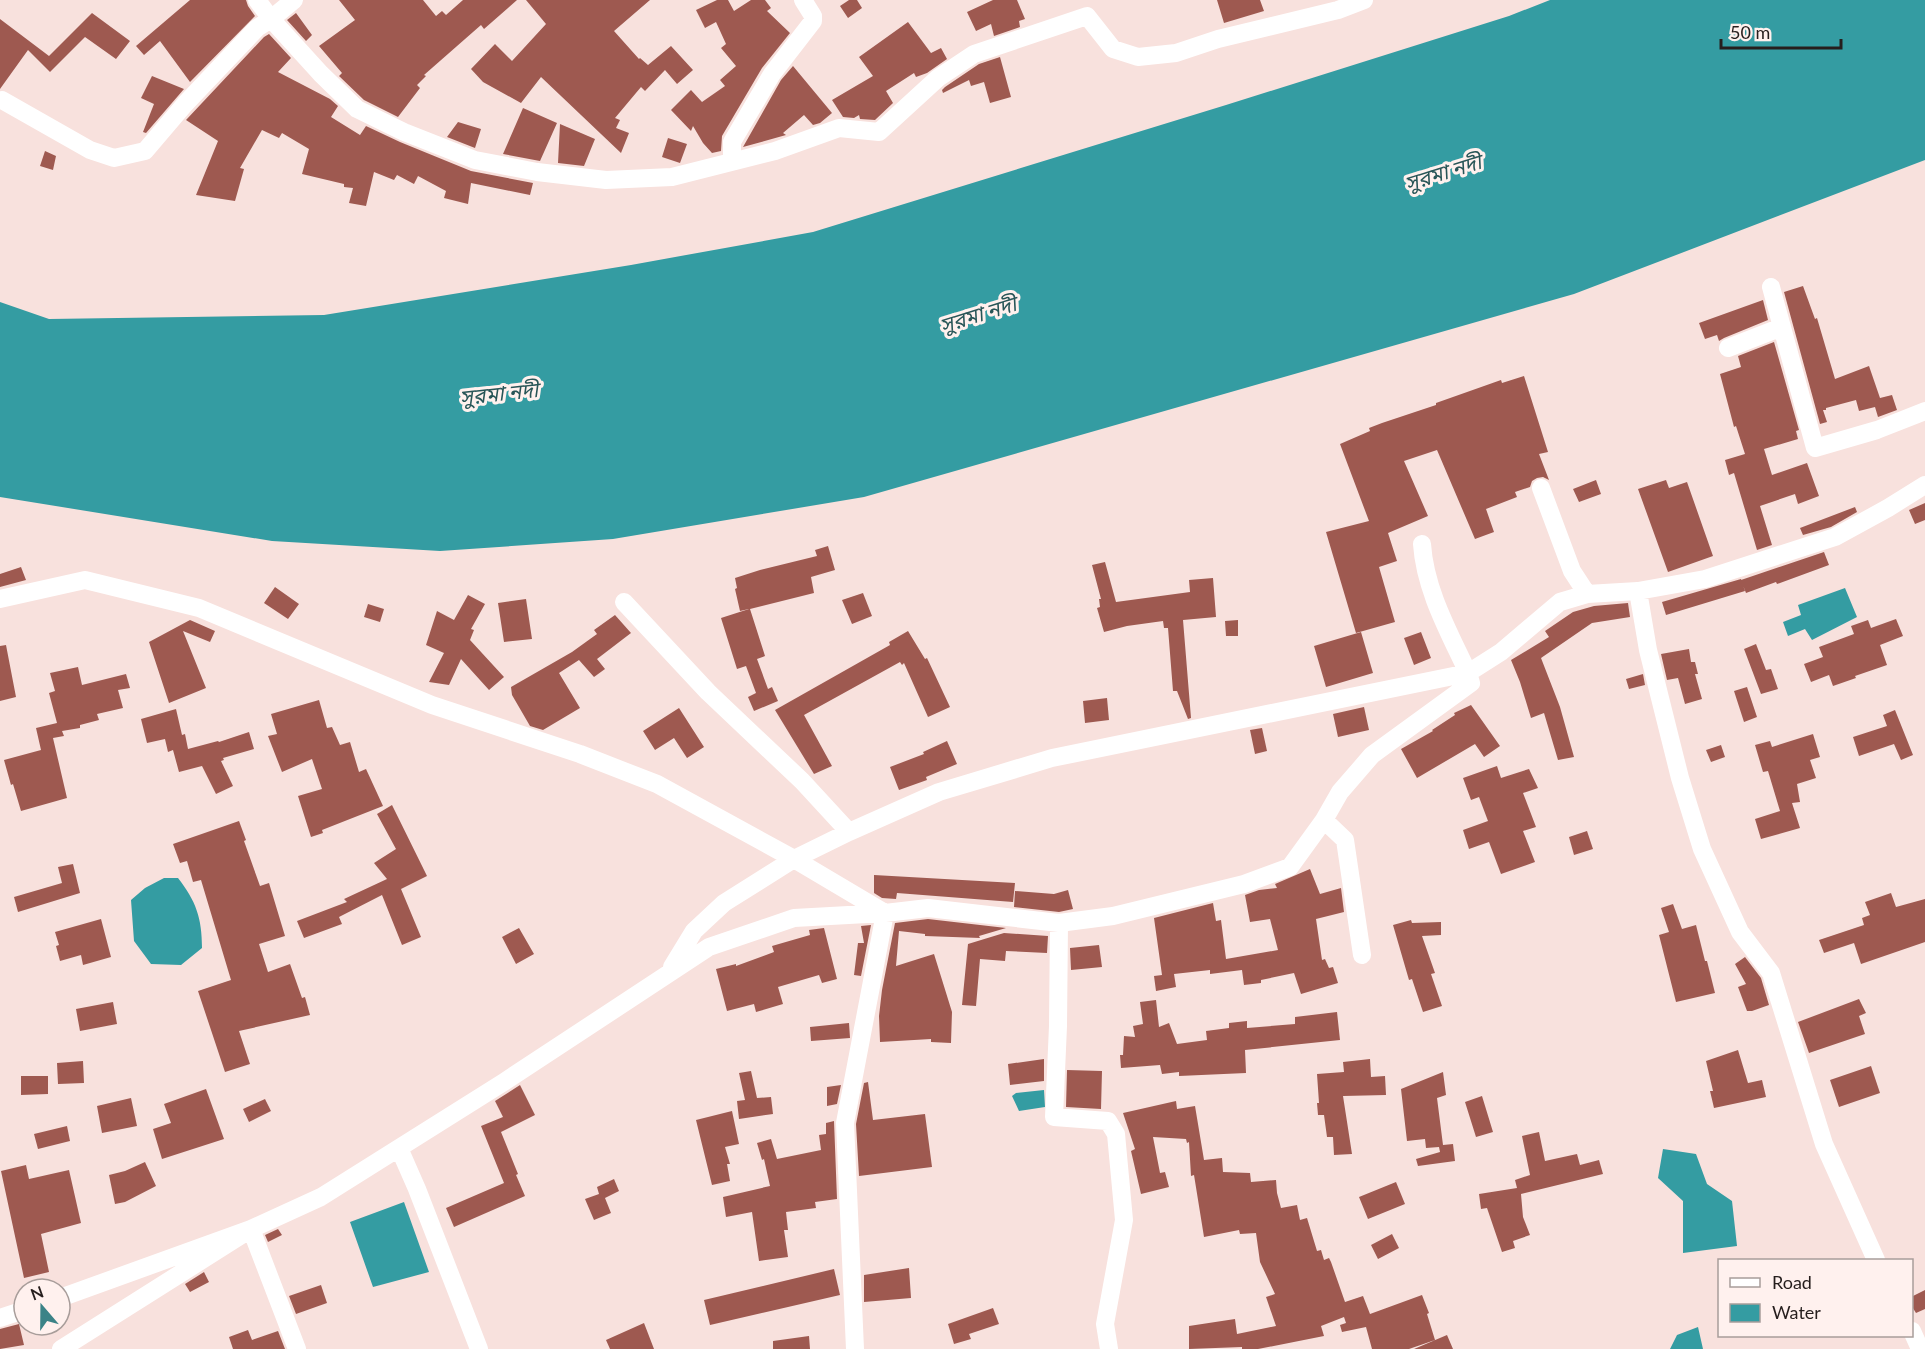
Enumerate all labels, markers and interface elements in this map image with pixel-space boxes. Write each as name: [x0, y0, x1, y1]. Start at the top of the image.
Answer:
scale bar: [1721, 12, 1841, 50]
text: 50 m: [1730, 21, 1770, 43]
water label: সুরমা নদী: [1401, 147, 1488, 196]
water label: সুরমা নদী: [936, 289, 1023, 338]
water label: সুরমা নদী: [458, 375, 544, 410]
legend: [1718, 1259, 1913, 1337]
text: Road: [1772, 1271, 1812, 1293]
north arrow: [12, 1277, 72, 1337]
text: N: [28, 1281, 46, 1303]
text: Water: [1772, 1301, 1821, 1323]

